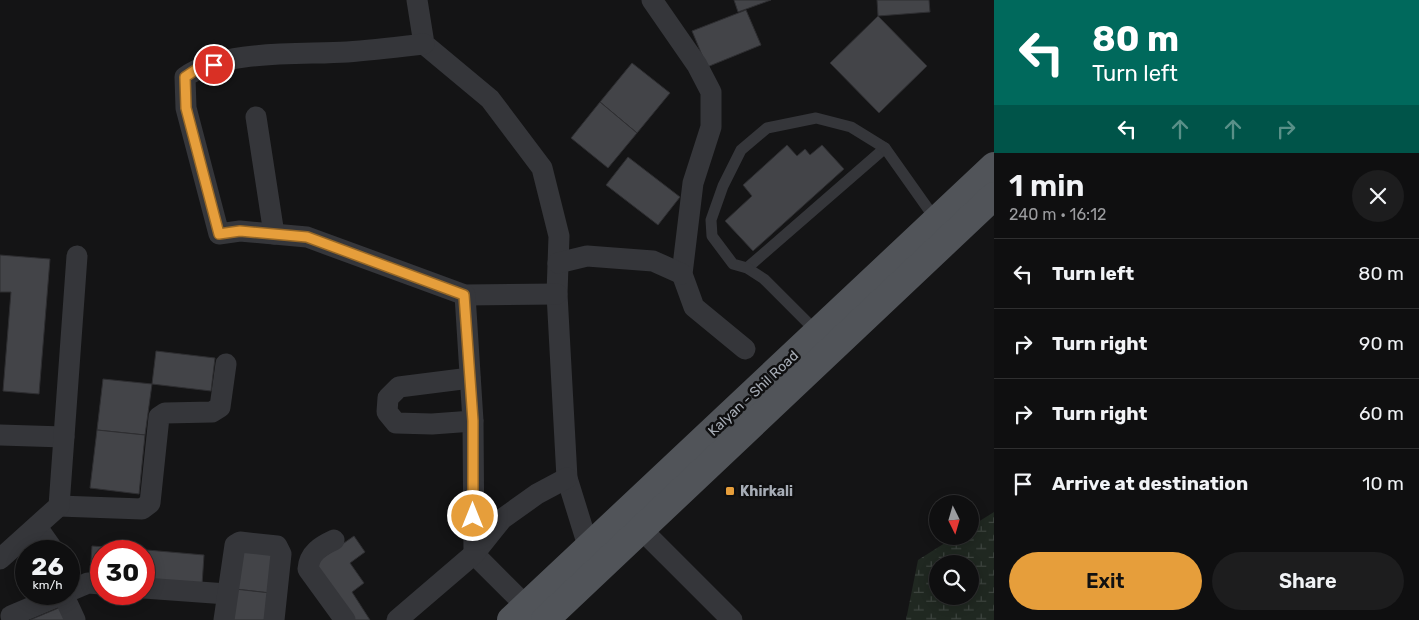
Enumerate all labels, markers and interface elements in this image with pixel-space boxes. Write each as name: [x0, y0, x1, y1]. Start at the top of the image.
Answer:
text: 80 m: [1092, 18, 1179, 60]
icon: left: [1009, 20, 1074, 85]
pin: [193, 44, 235, 86]
icon: arrive: [200, 51, 228, 79]
text: Turn left: [1092, 60, 1178, 87]
icon: left: [1113, 115, 1141, 143]
icon: ahead: [1166, 115, 1194, 143]
icon: ahead: [1219, 115, 1247, 143]
icon: right: [1272, 115, 1300, 143]
text: 1 min: [1009, 168, 1084, 204]
button: close: [1352, 170, 1404, 222]
text: 240 m · 16:12: [1009, 205, 1106, 224]
icon: left: [1009, 260, 1037, 288]
text: Turn left: [1052, 262, 1134, 285]
text: 80 m: [1358, 262, 1404, 285]
icon: right: [1009, 330, 1037, 358]
text: Turn right: [1052, 332, 1147, 355]
text: 90 m: [1359, 332, 1404, 355]
street label: Kalyan - Shil Road: [705, 347, 802, 440]
icon: right: [1009, 400, 1037, 428]
text: Turn right: [1052, 402, 1147, 425]
text: 60 m: [1359, 402, 1404, 425]
icon: arrive: [1009, 470, 1037, 498]
text: Arrive at destination: [1052, 472, 1248, 495]
text: 10 m: [1362, 472, 1404, 495]
place label: Khirkali: [740, 483, 793, 500]
marker: Khirkali: [724, 485, 736, 497]
position arrow: [446, 489, 498, 541]
north arrow: [929, 495, 979, 545]
map controls: [929, 495, 979, 605]
speed limit sign: 30: [90, 540, 155, 605]
text: 26: [31, 552, 64, 581]
button: Exit: [1009, 552, 1202, 610]
button: Share: [1212, 552, 1404, 610]
button: search: [929, 555, 979, 605]
text: km/h: [33, 578, 62, 592]

